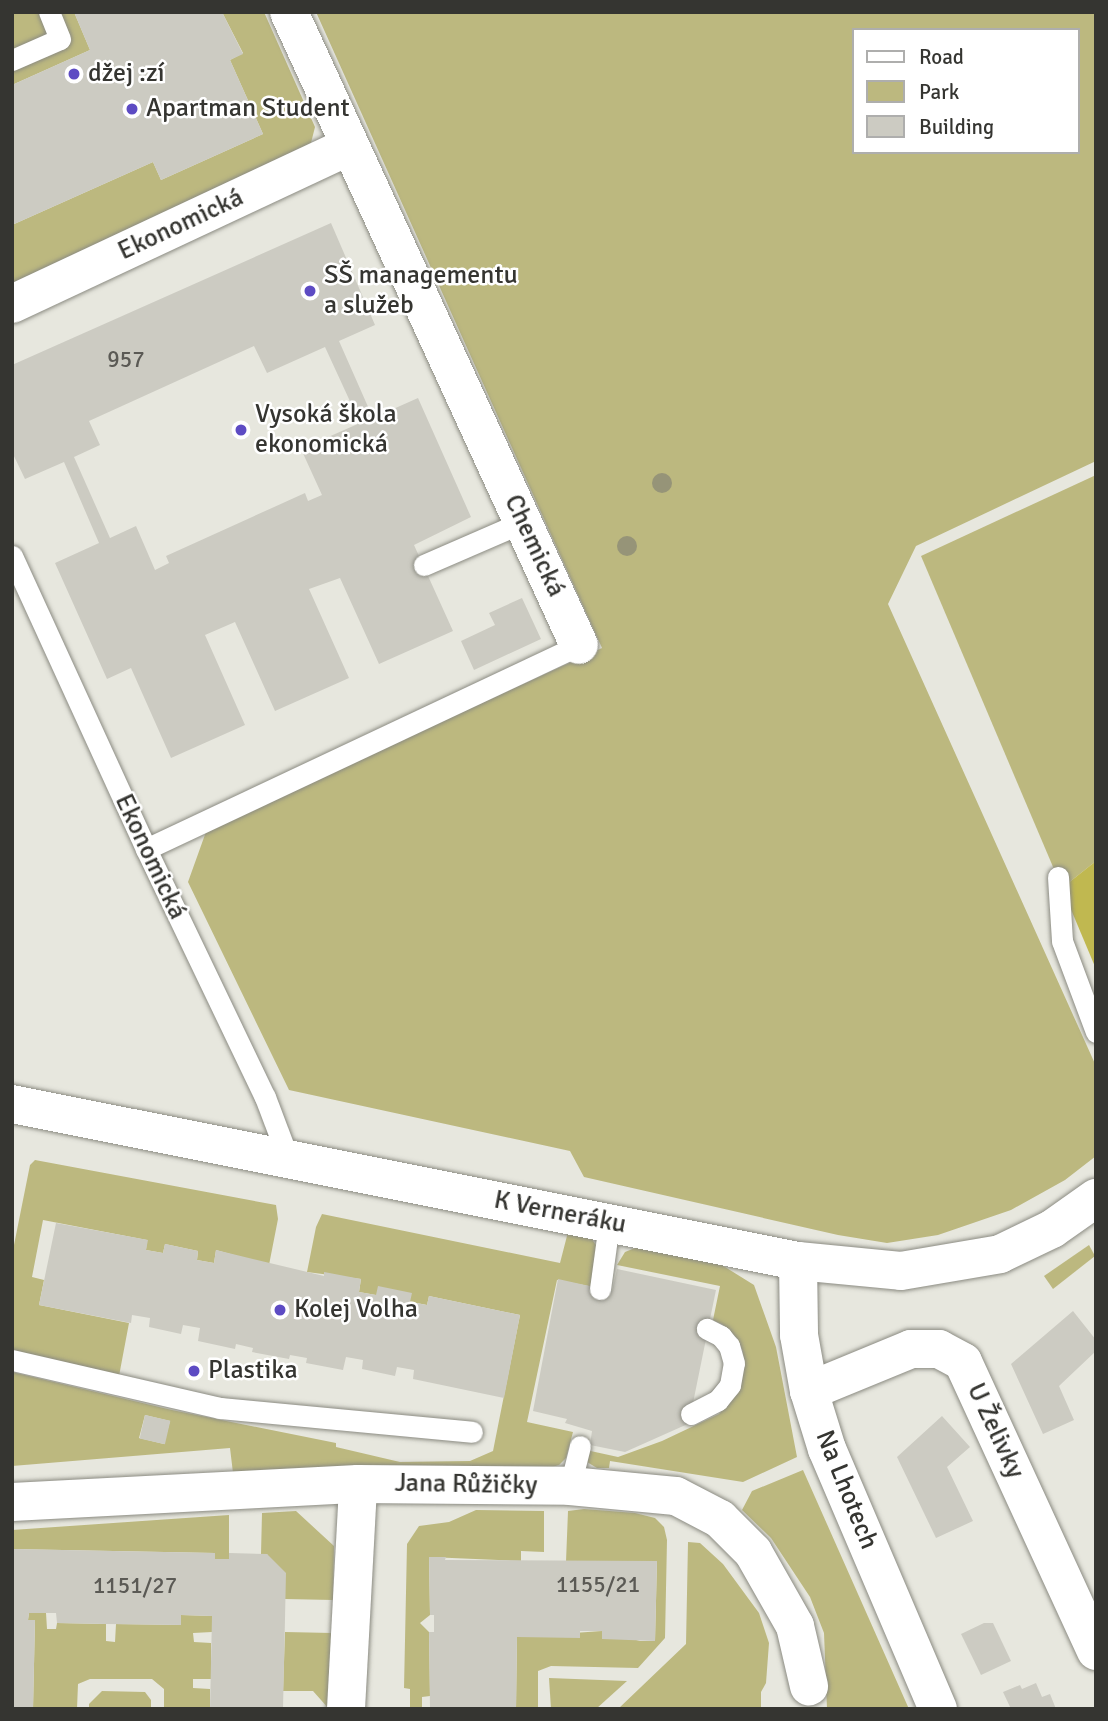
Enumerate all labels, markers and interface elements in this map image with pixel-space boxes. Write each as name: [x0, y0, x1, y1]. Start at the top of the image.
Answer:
legend: [852, 28, 1080, 154]
text: Road: [919, 44, 964, 70]
place label: džej :zí: [88, 58, 165, 90]
marker: džej :zí: [66, 66, 82, 82]
text: Park: [919, 79, 959, 105]
place label: Apartman Student: [146, 93, 350, 125]
marker: Apartman Student: [124, 101, 140, 117]
text: Building: [919, 114, 994, 140]
street label: Ekonomická: [113, 182, 249, 268]
place label: SŠ managementu a služeb: [324, 260, 518, 322]
marker: SŠ managementu a služeb: [302, 283, 318, 299]
house number: 957: [107, 346, 145, 374]
place label: Vysoká škola ekonomická: [255, 399, 397, 460]
marker: Vysoká škola ekonomická: [233, 422, 249, 438]
street label: Chemická: [497, 490, 571, 602]
street label: Ekonomická: [107, 789, 193, 925]
street label: K Verneráku: [491, 1185, 629, 1241]
place label: Kolej Volha: [294, 1294, 418, 1326]
marker: Kolej Volha: [272, 1302, 288, 1318]
place label: Plastika: [208, 1355, 298, 1387]
marker: Plastika: [186, 1363, 202, 1379]
street label: U Želivky: [959, 1378, 1031, 1484]
street label: Na Lhotech: [808, 1426, 884, 1554]
street label: Jana Růžičky: [394, 1468, 538, 1502]
house number: 1155/21: [556, 1571, 640, 1599]
house number: 1151/27: [93, 1572, 177, 1600]

